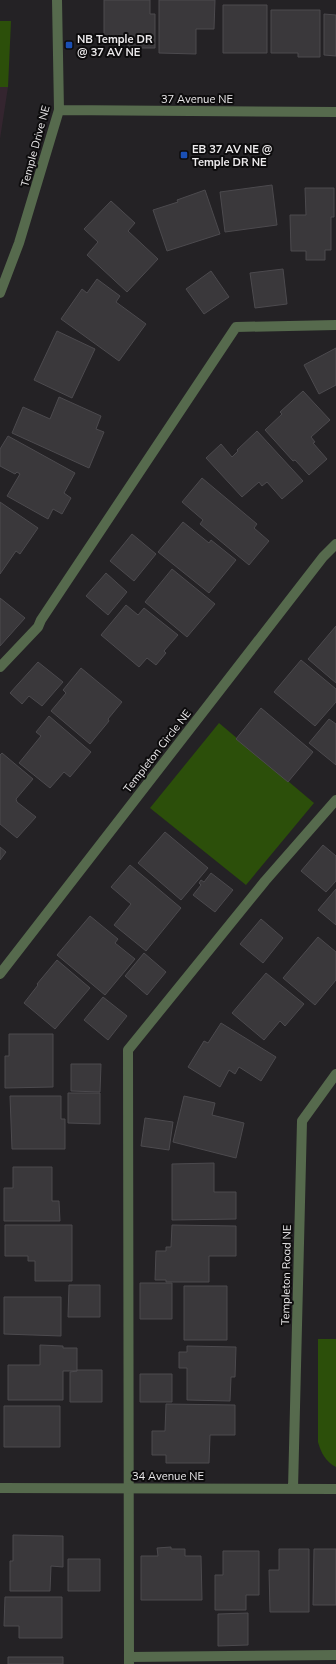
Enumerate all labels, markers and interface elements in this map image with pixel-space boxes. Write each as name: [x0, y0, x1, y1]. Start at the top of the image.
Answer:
place label: NB Temple DR @ 37 AV NE: [77, 32, 153, 59]
marker: NB Temple DR @ 37 AV NE: [64, 40, 74, 50]
street label: 37 Avenue NE: [161, 92, 233, 106]
street label: Temple Drive NE: [17, 104, 53, 188]
place label: EB 37 AV NE @ Temple DR NE: [192, 142, 273, 169]
marker: EB 37 AV NE @ Temple DR NE: [179, 150, 189, 160]
street label: Templeton Circle NE: [120, 707, 194, 795]
street label: Templeton Road NE: [278, 1225, 294, 1325]
street label: 34 Avenue NE: [132, 1469, 204, 1483]

